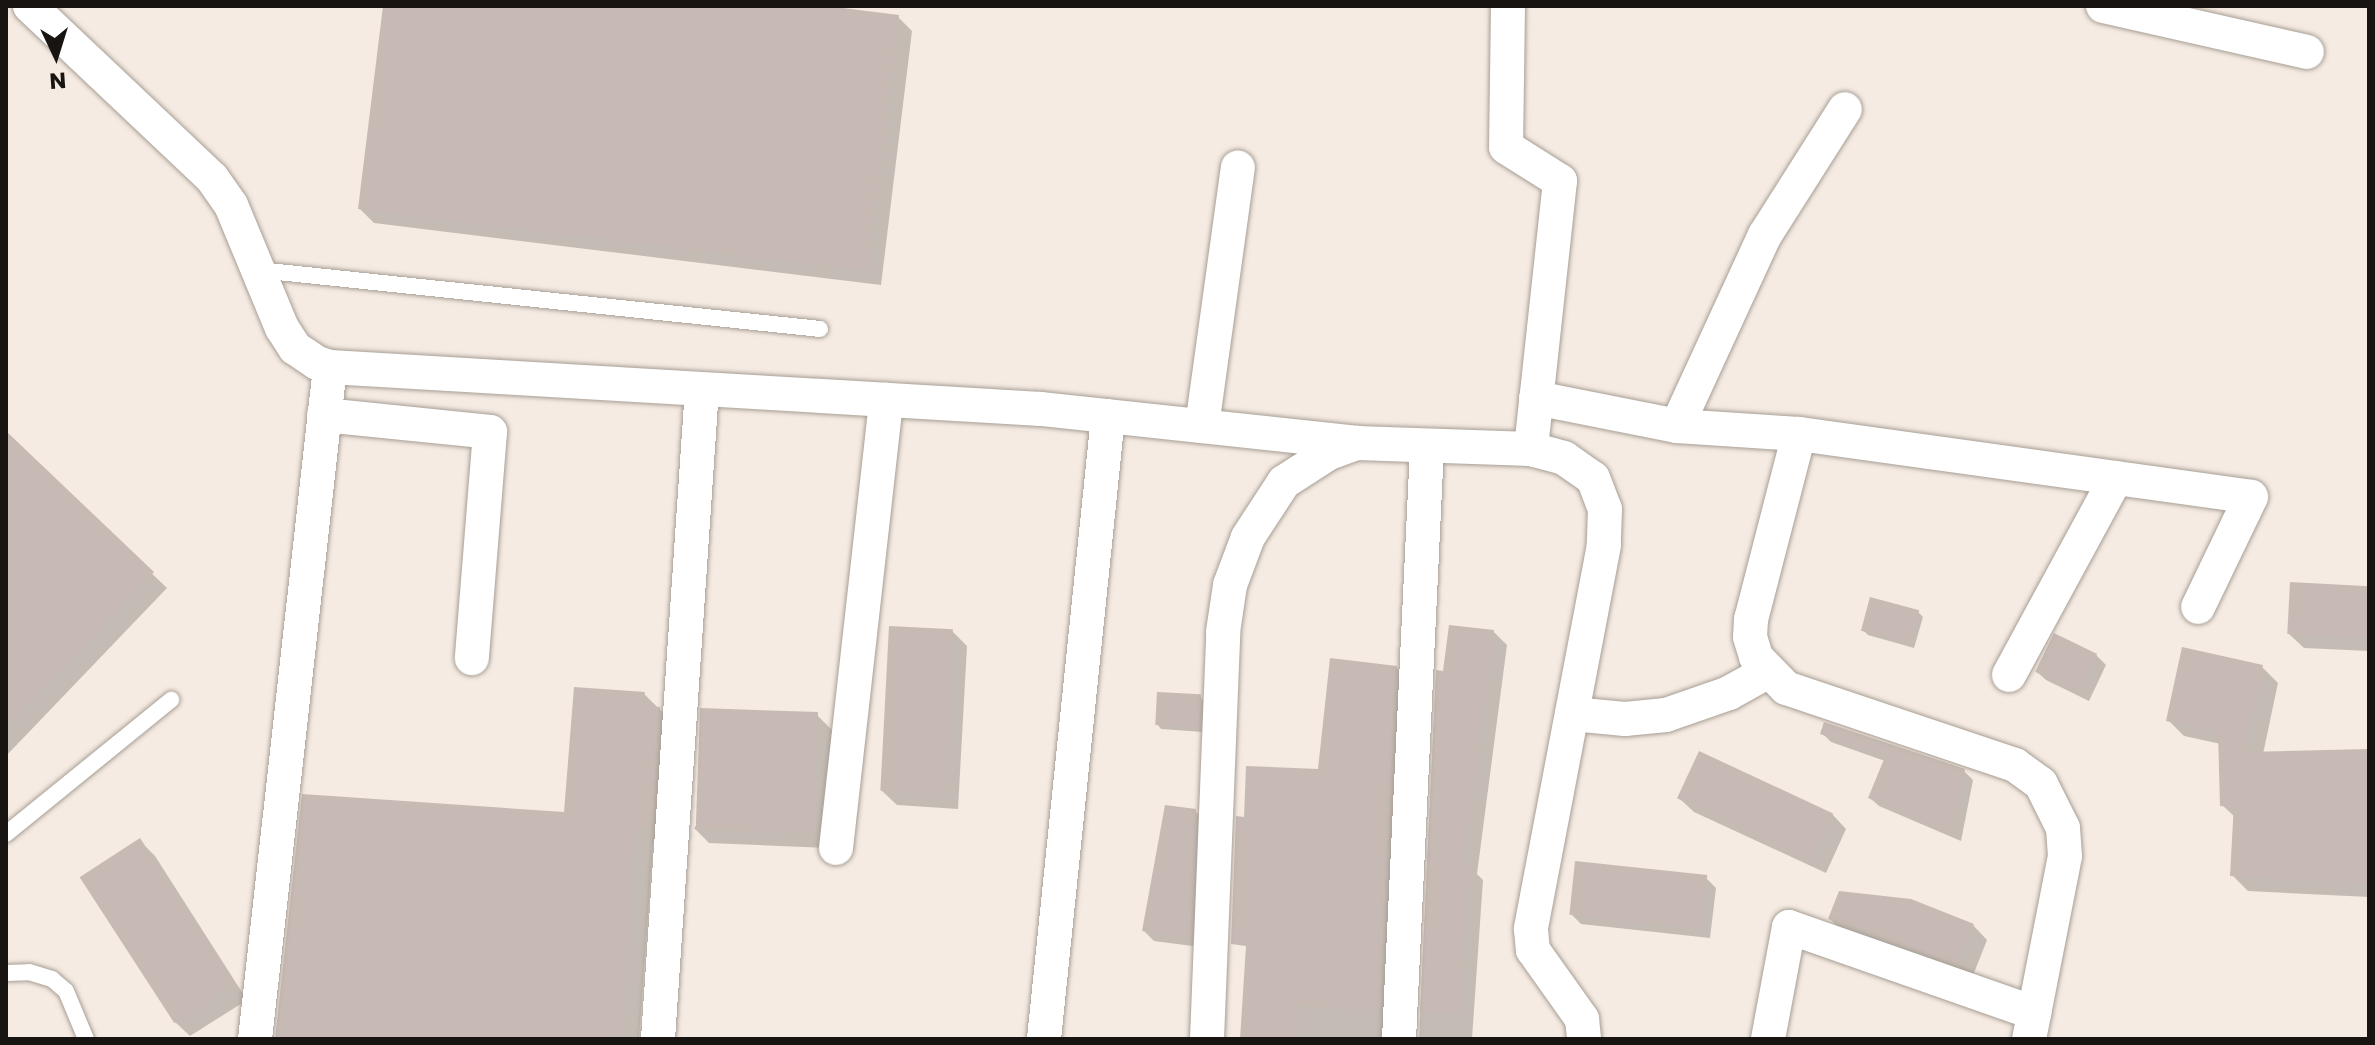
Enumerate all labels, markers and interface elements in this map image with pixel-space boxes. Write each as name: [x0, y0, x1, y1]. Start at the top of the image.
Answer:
north arrow: [16, 16, 96, 96]
text: N: [48, 64, 67, 96]

